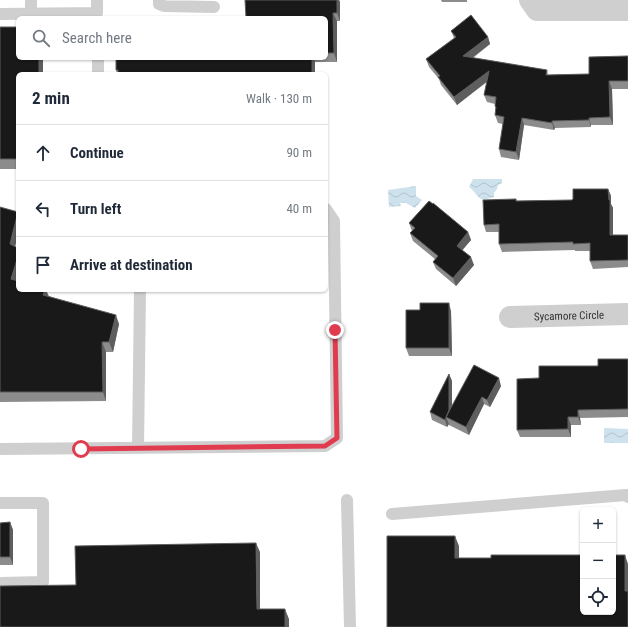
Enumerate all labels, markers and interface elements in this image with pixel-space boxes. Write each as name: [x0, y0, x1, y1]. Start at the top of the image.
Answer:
search box: [16, 16, 328, 60]
icon: search: [30, 27, 52, 49]
text: Search here: [62, 29, 132, 47]
text: 2 min: [32, 88, 70, 108]
text: Walk · 130 m: [246, 91, 312, 106]
icon: ahead: [32, 142, 54, 164]
text: Continue: [70, 144, 124, 162]
text: 90 m: [286, 145, 312, 160]
icon: left: [32, 198, 54, 220]
text: Turn left: [70, 200, 121, 218]
text: 40 m: [286, 201, 312, 216]
icon: arrive: [32, 254, 54, 276]
text: Arrive at destination: [70, 256, 193, 274]
street label: Sycamore Circle: [534, 309, 604, 323]
route end: [326, 321, 344, 339]
route start: [72, 440, 90, 458]
map controls: [580, 507, 616, 615]
button: +: [580, 507, 616, 543]
button: −: [580, 543, 616, 579]
button: locate: [580, 579, 616, 615]

